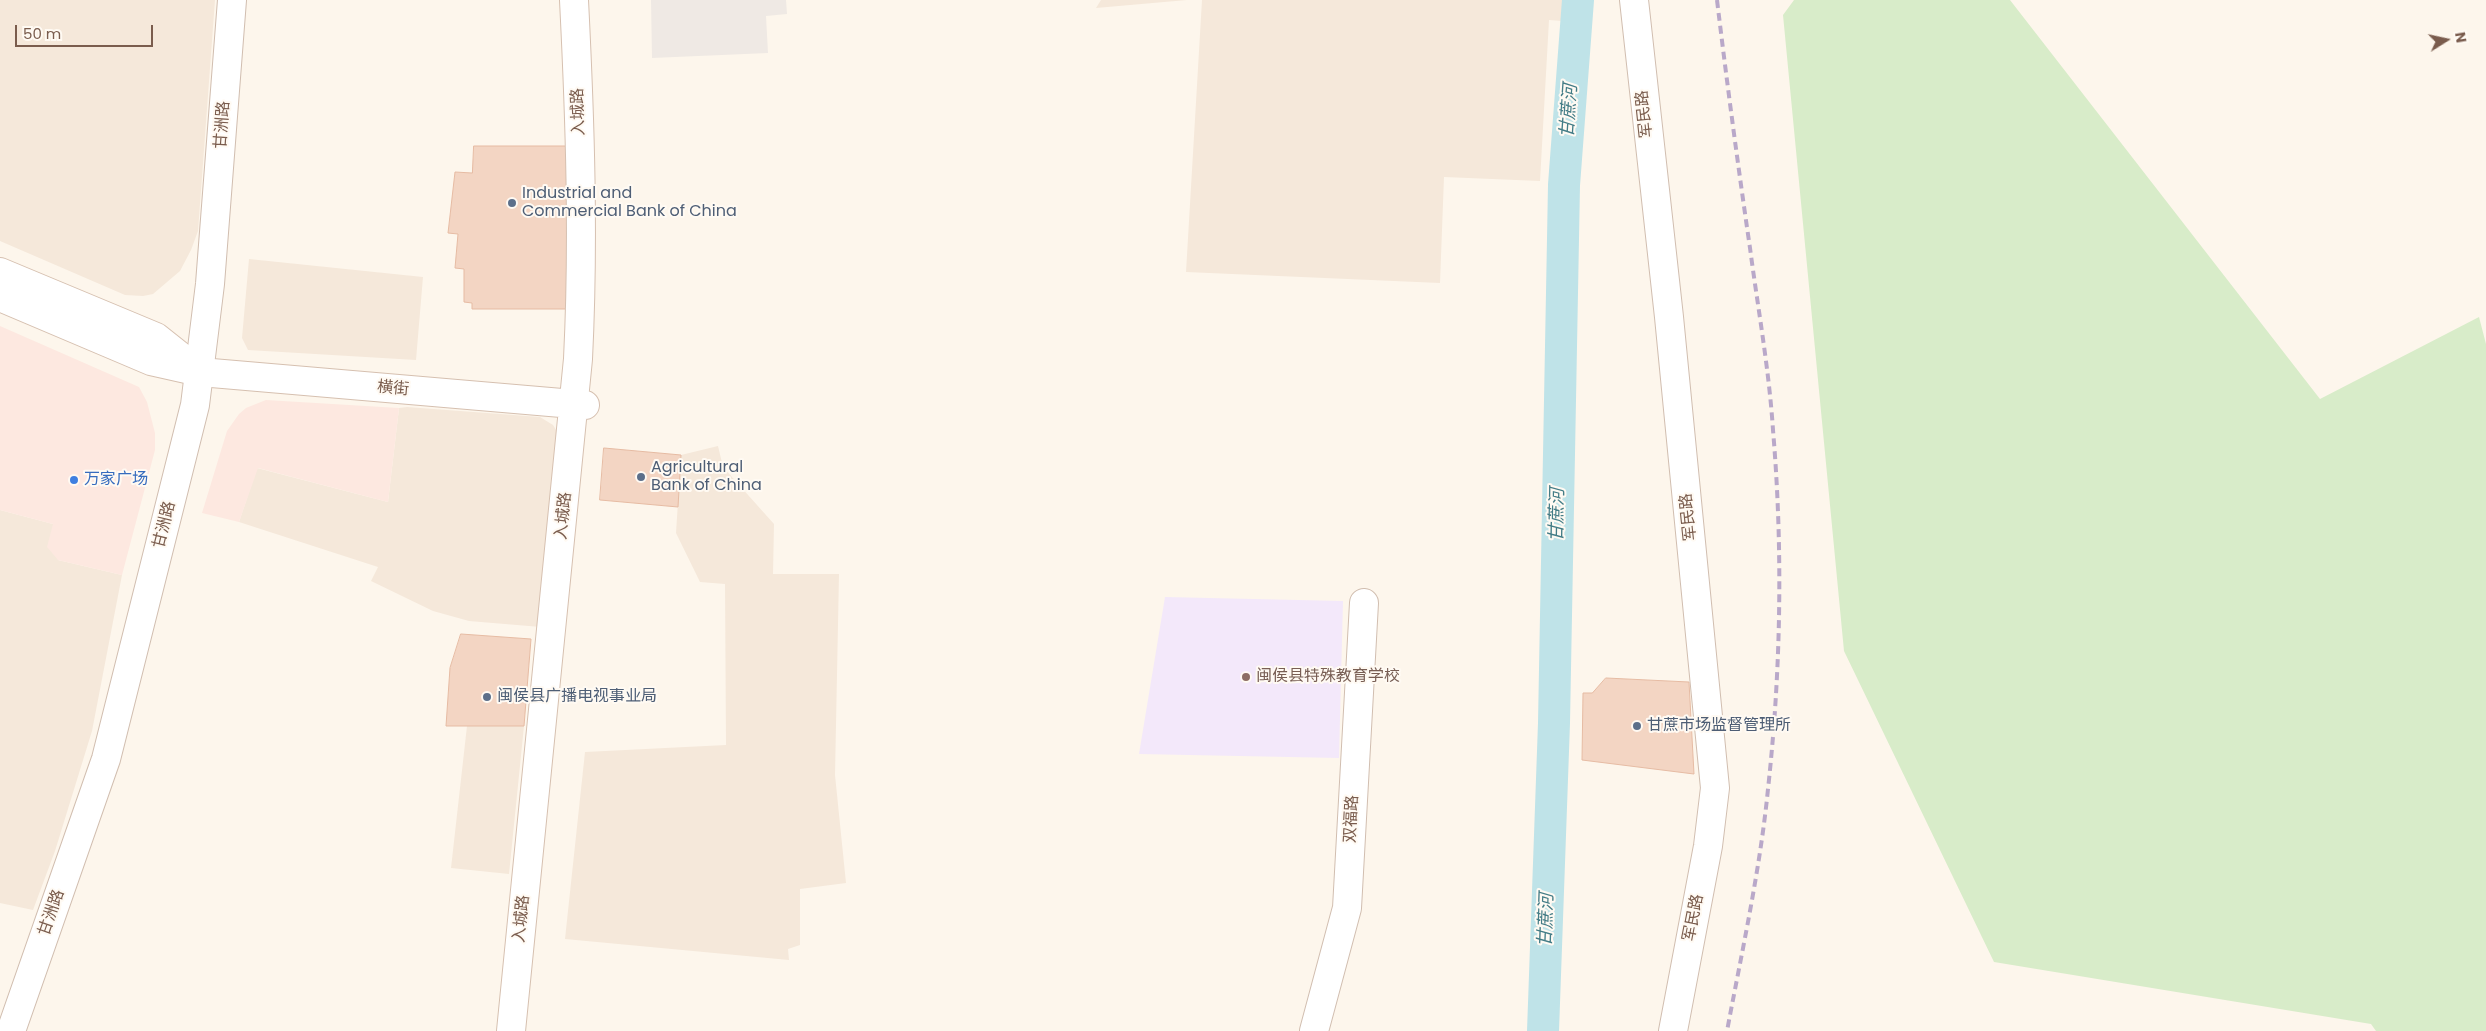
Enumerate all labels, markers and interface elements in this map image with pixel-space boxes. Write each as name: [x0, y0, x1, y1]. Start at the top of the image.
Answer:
scale bar: [18, 15, 155, 47]
north arrow: [2421, 15, 2471, 65]
text: 50 m: [23, 23, 61, 44]
text: N: [2450, 30, 2472, 44]
water label: 甘蔗河: [1557, 83, 1583, 139]
street label: 入城路: [569, 88, 589, 136]
street label: 军民路: [1633, 89, 1657, 139]
street label: 甘洲路: [212, 100, 234, 150]
place label: Industrial and Commercial Bank of China: [522, 184, 737, 222]
marker: Industrial and Commercial Bank of China: [506, 197, 518, 209]
street label: 横街: [376, 378, 410, 400]
place label: Agricultural Bank of China: [651, 458, 762, 496]
place label: 万家广场: [84, 470, 148, 490]
marker: Agricultural Bank of China: [635, 471, 647, 483]
marker: 万家广场: [68, 474, 80, 486]
water label: 甘蔗河: [1547, 488, 1569, 542]
street label: 入城路: [552, 491, 576, 541]
street label: 军民路: [1677, 492, 1701, 542]
street label: 甘洲路: [150, 499, 180, 551]
place label: 闽侯县特殊教育学校: [1256, 667, 1400, 687]
marker: 闽侯县特殊教育学校: [1240, 671, 1252, 683]
place label: 闽侯县广播电视事业局: [497, 687, 657, 707]
marker: 闽侯县广播电视事业局: [481, 691, 493, 703]
place label: 甘蔗市场监督管理所: [1647, 716, 1791, 736]
marker: 甘蔗市场监督管理所: [1631, 720, 1643, 732]
street label: 双福路: [1341, 795, 1363, 843]
street label: 甘洲路: [35, 887, 69, 939]
water label: 甘蔗河: [1535, 893, 1559, 947]
street label: 军民路: [1680, 893, 1708, 943]
street label: 入城路: [510, 894, 534, 944]

